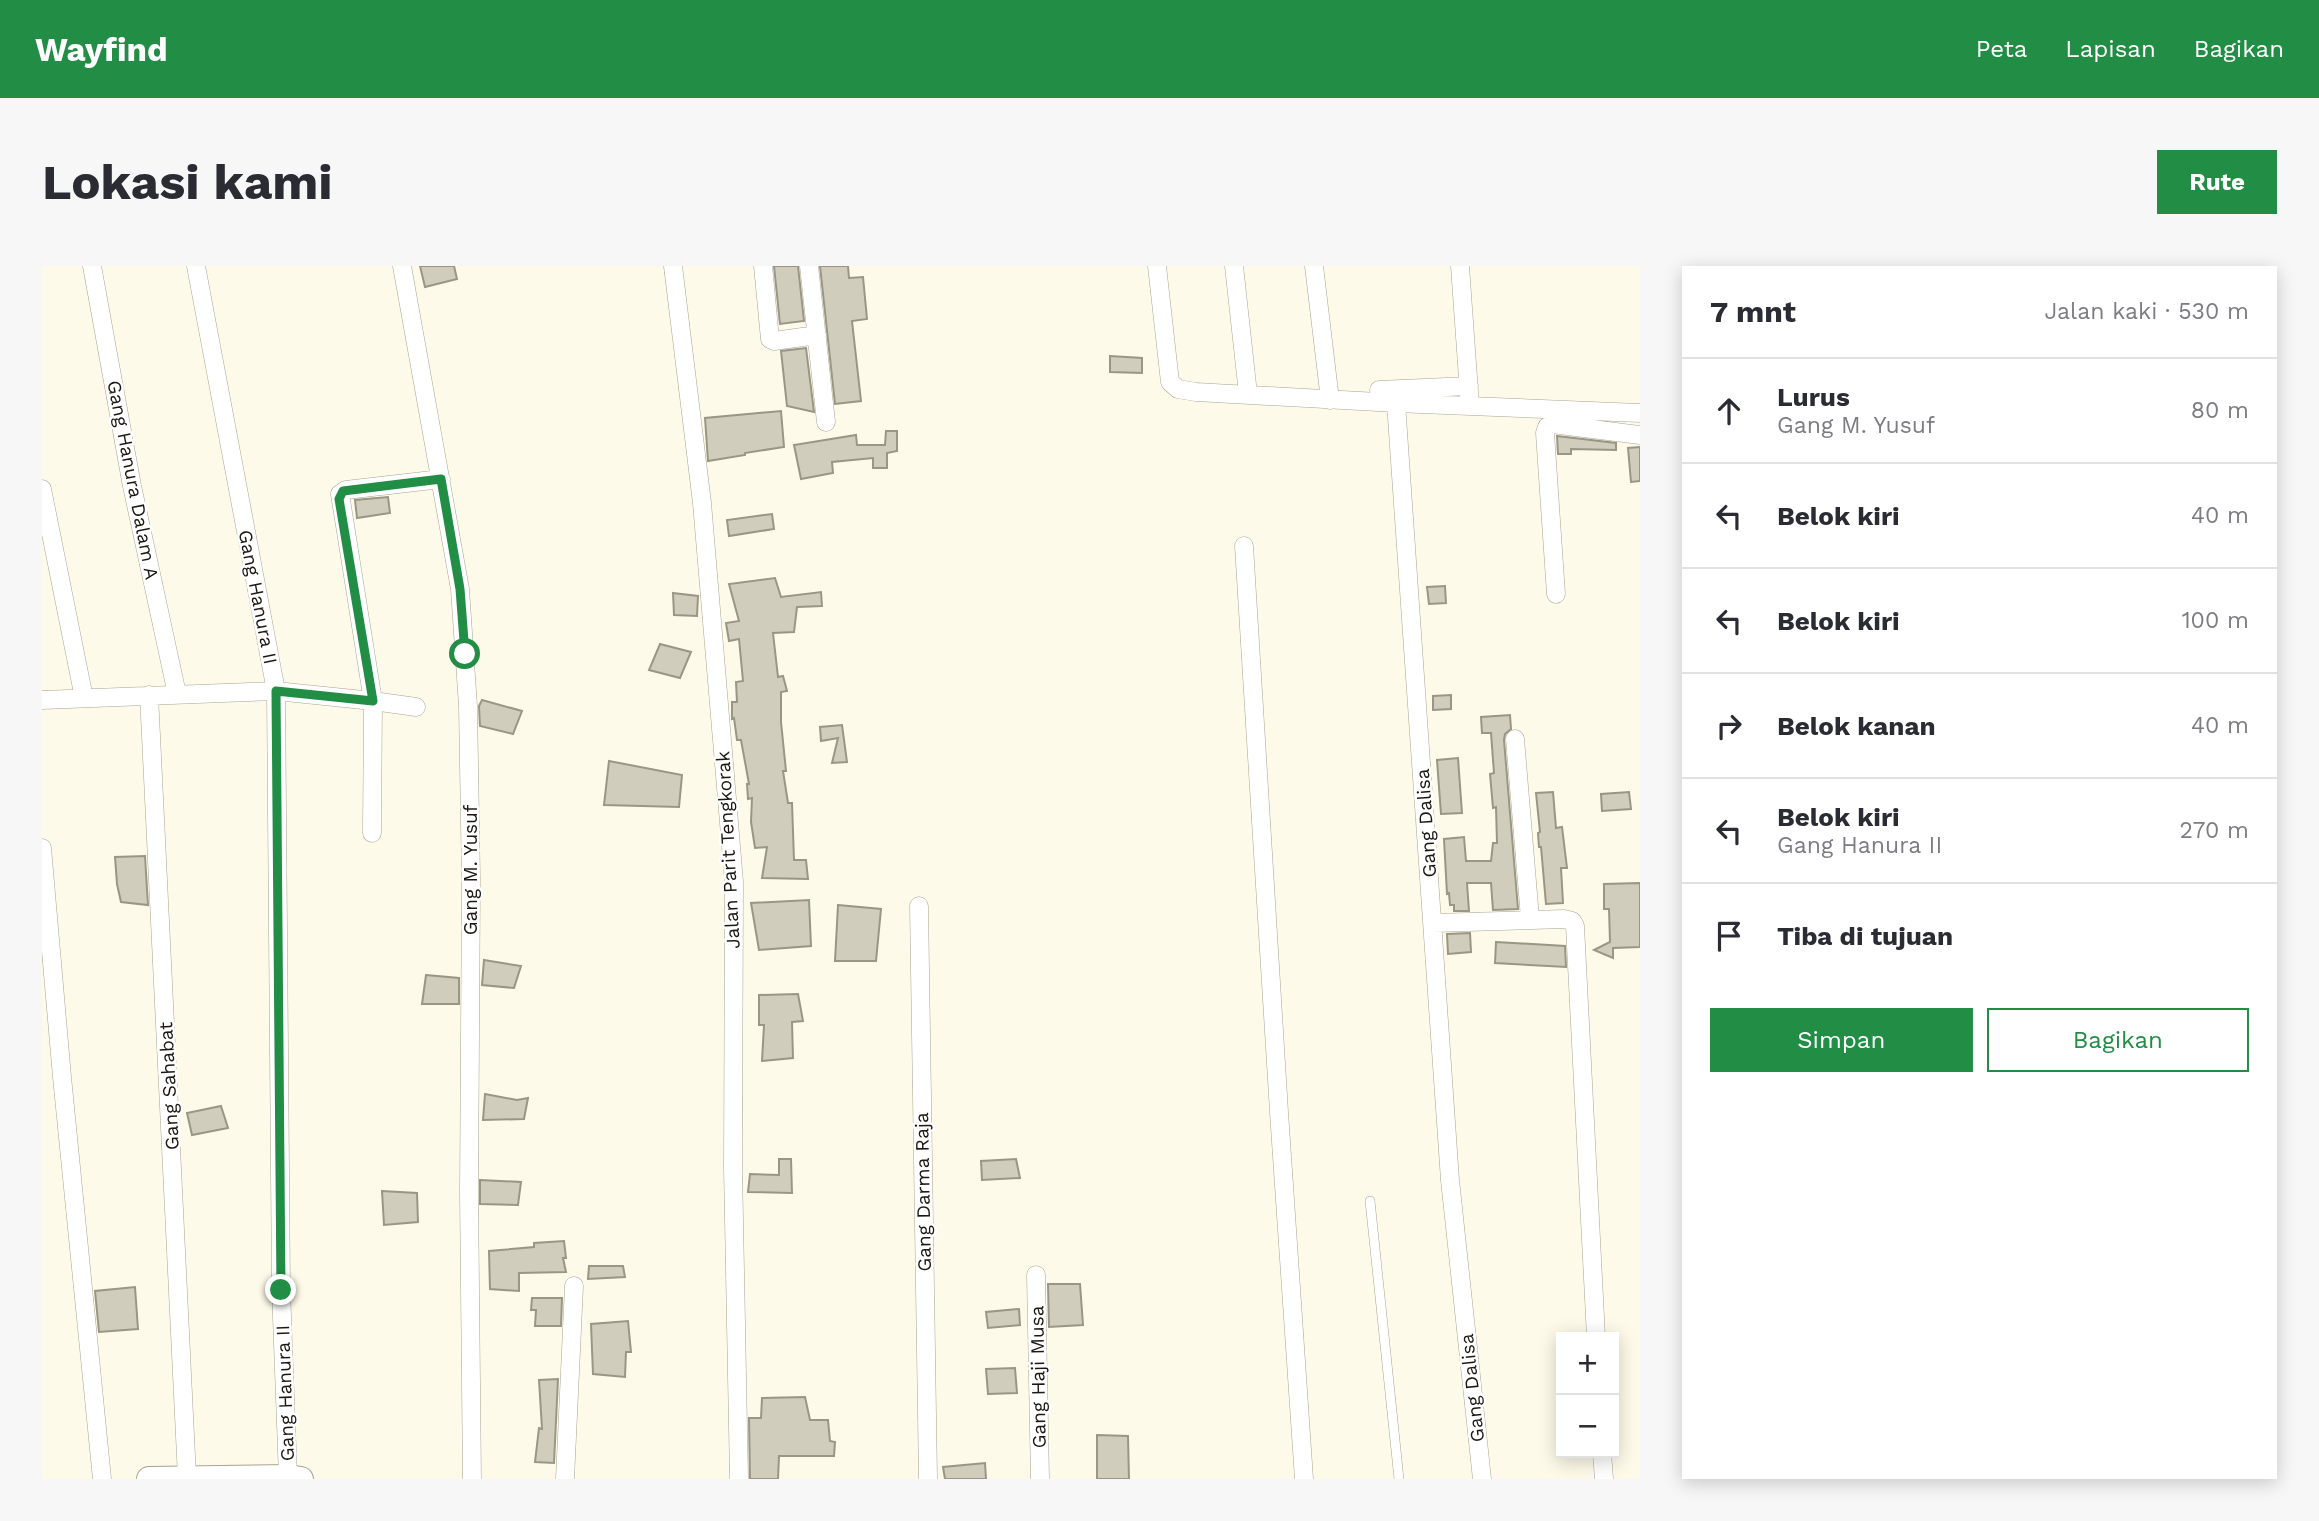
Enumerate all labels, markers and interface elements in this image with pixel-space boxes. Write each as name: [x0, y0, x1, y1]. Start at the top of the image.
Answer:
text: Wayfind: [35, 30, 168, 69]
text: Peta: [1976, 35, 2027, 63]
text: Lapisan: [2065, 35, 2156, 63]
text: Bagikan: [2194, 35, 2284, 63]
button: Rute: [2157, 150, 2277, 214]
text: Lokasi kami: [42, 153, 333, 211]
text: 7 mnt: [1710, 294, 1796, 329]
text: Jalan kaki · 530 m: [2045, 298, 2249, 325]
street label: Gang Hanura Dalam A: [102, 378, 164, 582]
text: Lurus: [1777, 382, 1850, 412]
icon: ahead: [1710, 392, 1748, 430]
text: 80 m: [2191, 397, 2249, 424]
text: Gang M. Yusuf: [1777, 412, 1935, 439]
icon: left: [1710, 497, 1748, 535]
text: Belok kiri: [1777, 501, 1900, 531]
text: 40 m: [2191, 502, 2249, 529]
street label: Gang Hanura II: [234, 528, 282, 666]
icon: left: [1710, 602, 1748, 640]
text: Belok kiri: [1777, 606, 1900, 636]
text: 100 m: [2182, 607, 2249, 634]
route start: [449, 638, 480, 669]
icon: right: [1710, 707, 1748, 745]
text: Belok kanan: [1777, 711, 1936, 741]
text: 40 m: [2191, 712, 2249, 739]
street label: Jalan Parit Tengkorak: [711, 750, 745, 950]
street label: Gang Dalisa: [1411, 768, 1441, 878]
text: Belok kiri: [1777, 802, 1900, 832]
street label: Gang M. Yusuf: [459, 804, 482, 935]
icon: left: [1710, 812, 1748, 850]
text: 270 m: [2180, 817, 2249, 844]
text: Gang Hanura II: [1777, 832, 1942, 859]
icon: arrive: [1710, 917, 1748, 955]
text: Tiba di tujuan: [1777, 921, 1953, 951]
button: Simpan: [1710, 1008, 1973, 1072]
button: Bagikan: [1987, 1008, 2249, 1072]
street label: Gang Sahabat: [154, 1021, 184, 1151]
street label: Gang Darma Raja: [910, 1112, 936, 1272]
route end: [265, 1274, 296, 1305]
street label: Gang Haji Musa: [1025, 1305, 1051, 1448]
street label: Gang Hanura II: [271, 1324, 299, 1462]
street label: Gang Dalisa: [1455, 1332, 1489, 1443]
map controls: [1556, 1332, 1619, 1458]
button: +: [1556, 1332, 1619, 1395]
button: −: [1556, 1395, 1619, 1458]

